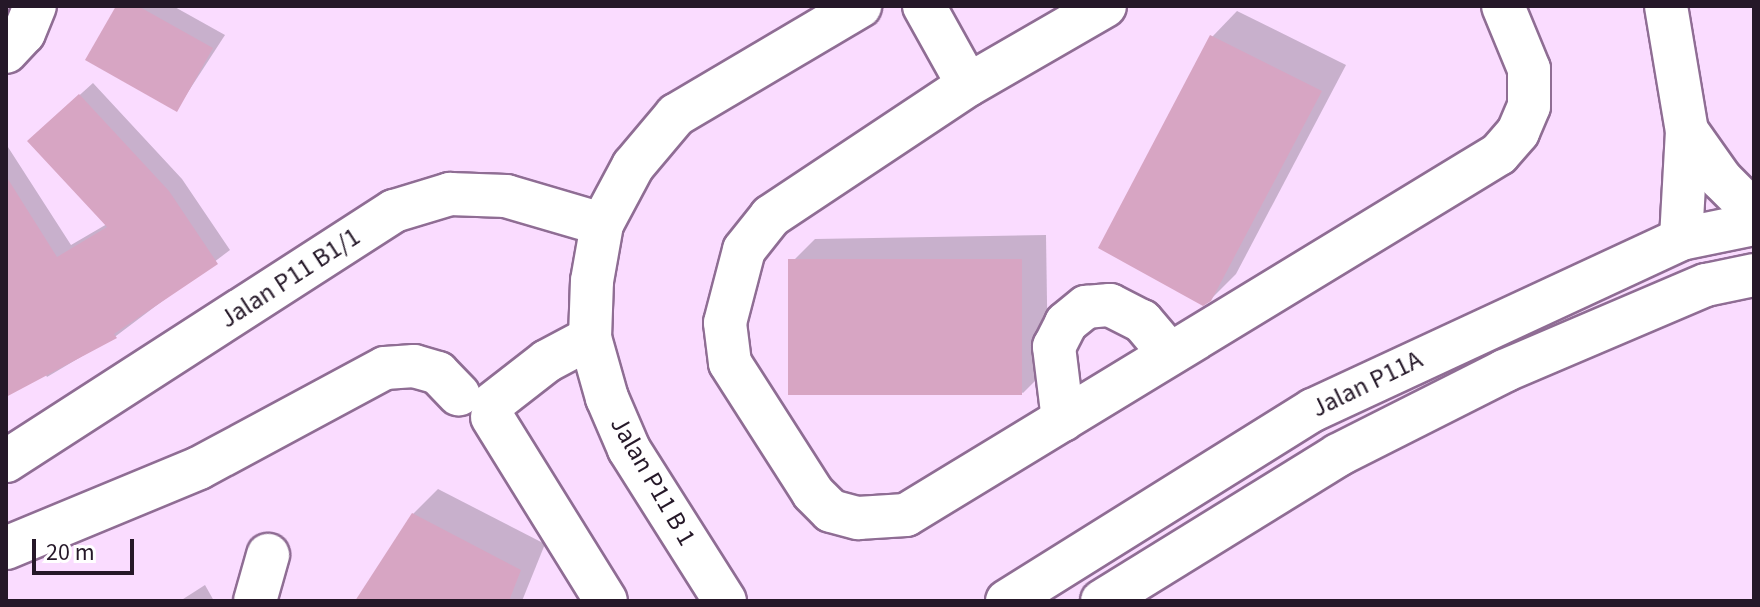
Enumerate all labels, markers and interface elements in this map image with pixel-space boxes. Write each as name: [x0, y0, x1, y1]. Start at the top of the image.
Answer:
street label: Jalan P11 B1/1: [214, 221, 366, 335]
street label: Jalan P11A: [1307, 344, 1427, 424]
street label: Jalan P11 B 1: [604, 411, 702, 551]
scale bar: [36, 523, 138, 573]
text: 20 m: [46, 535, 95, 570]

